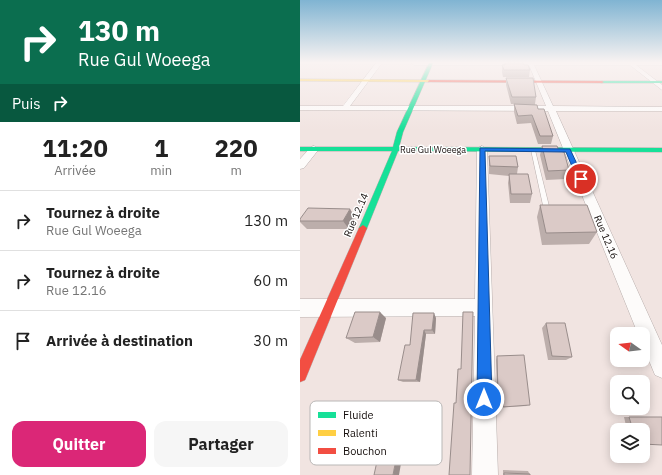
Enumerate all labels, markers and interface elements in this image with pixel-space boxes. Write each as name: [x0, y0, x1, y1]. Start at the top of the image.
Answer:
text: 130 m: [78, 12, 160, 49]
icon: right: [12, 16, 64, 68]
text: Rue Gul Woeega: [78, 48, 210, 71]
icon: right: [49, 92, 71, 114]
text: Puis: [12, 94, 41, 113]
text: 11:20: [42, 132, 108, 164]
text: 1: [154, 132, 168, 164]
text: 220: [214, 132, 258, 164]
street label: Rue Gul Woeega: [400, 144, 466, 155]
text: Arrivée: [54, 162, 96, 179]
text: min: [150, 162, 172, 179]
text: m: [230, 162, 242, 179]
pin: [564, 162, 598, 196]
icon: arrive: [570, 168, 592, 190]
street label: Rue 12.14: [341, 191, 371, 239]
text: Tournez à droite: [46, 203, 160, 222]
icon: right: [12, 210, 34, 232]
text: 130 m: [244, 211, 288, 230]
street label: Rue 12.16: [591, 213, 621, 261]
text: Rue Gul Woeega: [46, 222, 142, 239]
text: Tournez à droite: [46, 263, 160, 282]
icon: right: [12, 270, 34, 292]
text: 60 m: [253, 271, 288, 290]
text: Rue 12.16: [46, 282, 107, 299]
north arrow: [610, 327, 650, 367]
map controls: [610, 327, 650, 463]
icon: arrive: [12, 330, 34, 352]
text: Arrivée à destination: [46, 331, 193, 350]
text: 30 m: [253, 331, 288, 350]
button: search: [610, 375, 650, 415]
position arrow: [463, 378, 505, 420]
legend: [310, 401, 442, 465]
text: Fluide: [343, 408, 374, 422]
button: Quitter: [12, 421, 146, 467]
button: Partager: [154, 421, 288, 467]
button: layers: [610, 423, 650, 463]
text: Ralenti: [343, 426, 378, 440]
text: Bouchon: [343, 444, 387, 458]

